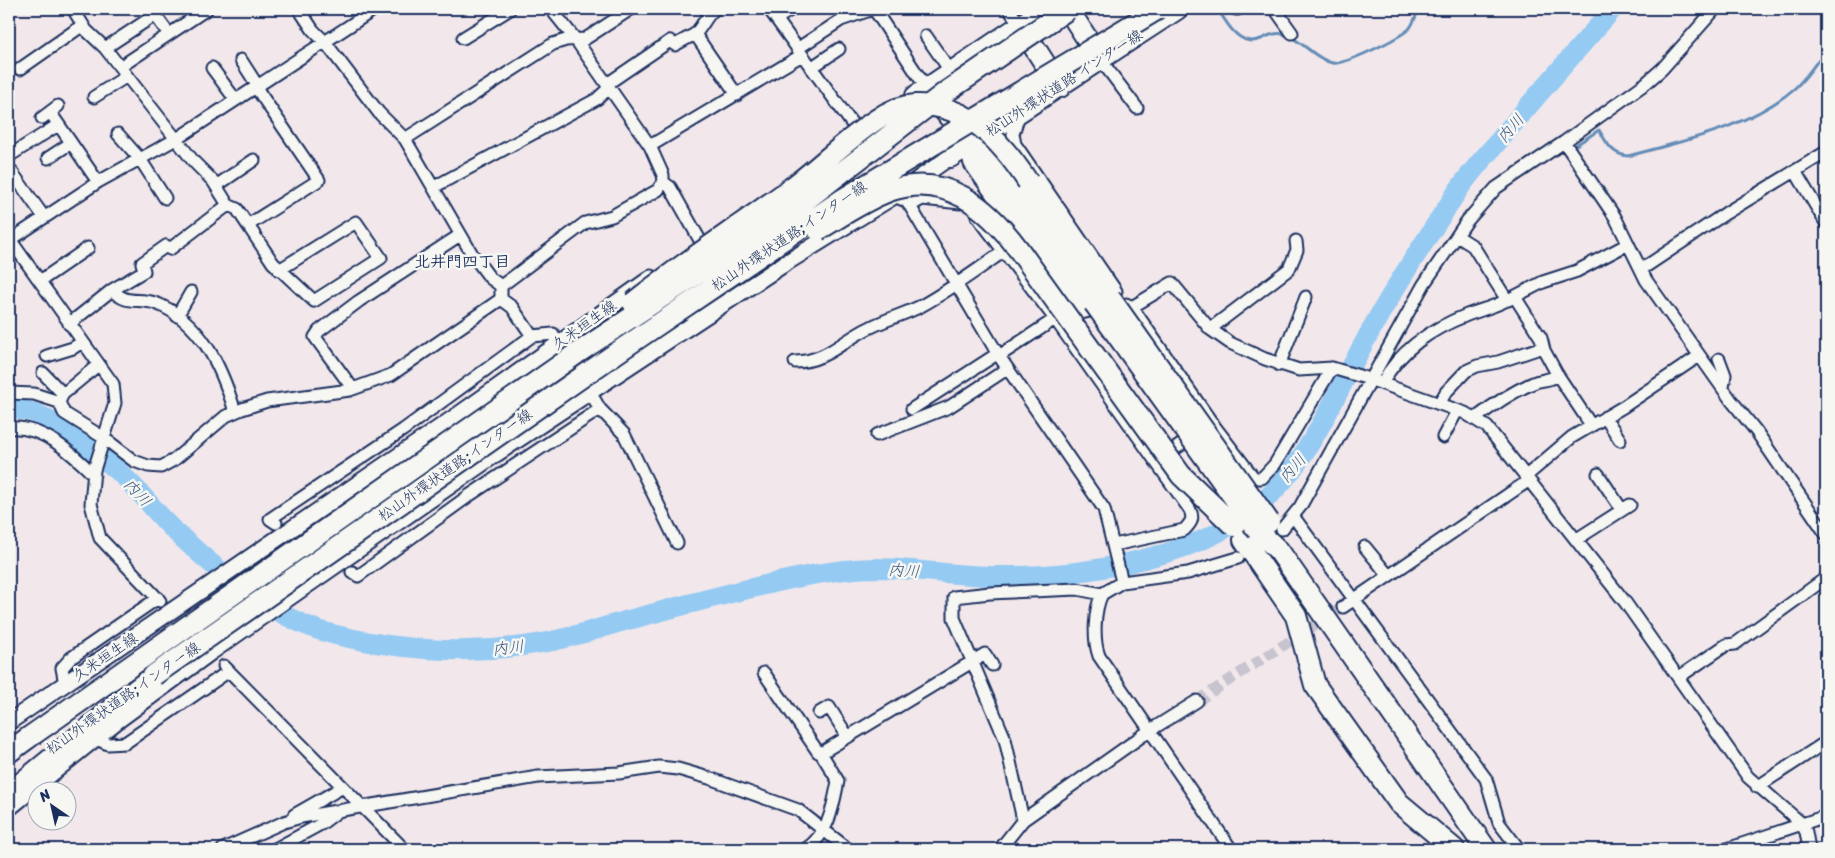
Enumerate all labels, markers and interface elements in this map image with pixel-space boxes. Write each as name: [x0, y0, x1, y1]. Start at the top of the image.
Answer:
street label: 松山外環状道路 インター線: [980, 22, 1148, 144]
water label: 内川: [1489, 107, 1532, 150]
street label: 松山外環状道路;インター線: [705, 174, 873, 298]
district label: 北井門四丁目: [414, 247, 510, 276]
street label: 久米垣生線: [546, 293, 622, 357]
street label: 松山外環状道路;インター線: [372, 402, 538, 528]
water label: 内川: [1271, 447, 1314, 490]
water label: 内川: [116, 471, 159, 514]
water label: 内川: [887, 555, 921, 586]
street label: 久米垣生線: [67, 625, 143, 689]
water label: 内川: [491, 631, 525, 664]
street label: 松山外環状道路;インター線: [40, 635, 206, 761]
north arrow: [28, 780, 78, 830]
text: N: [33, 782, 56, 809]

